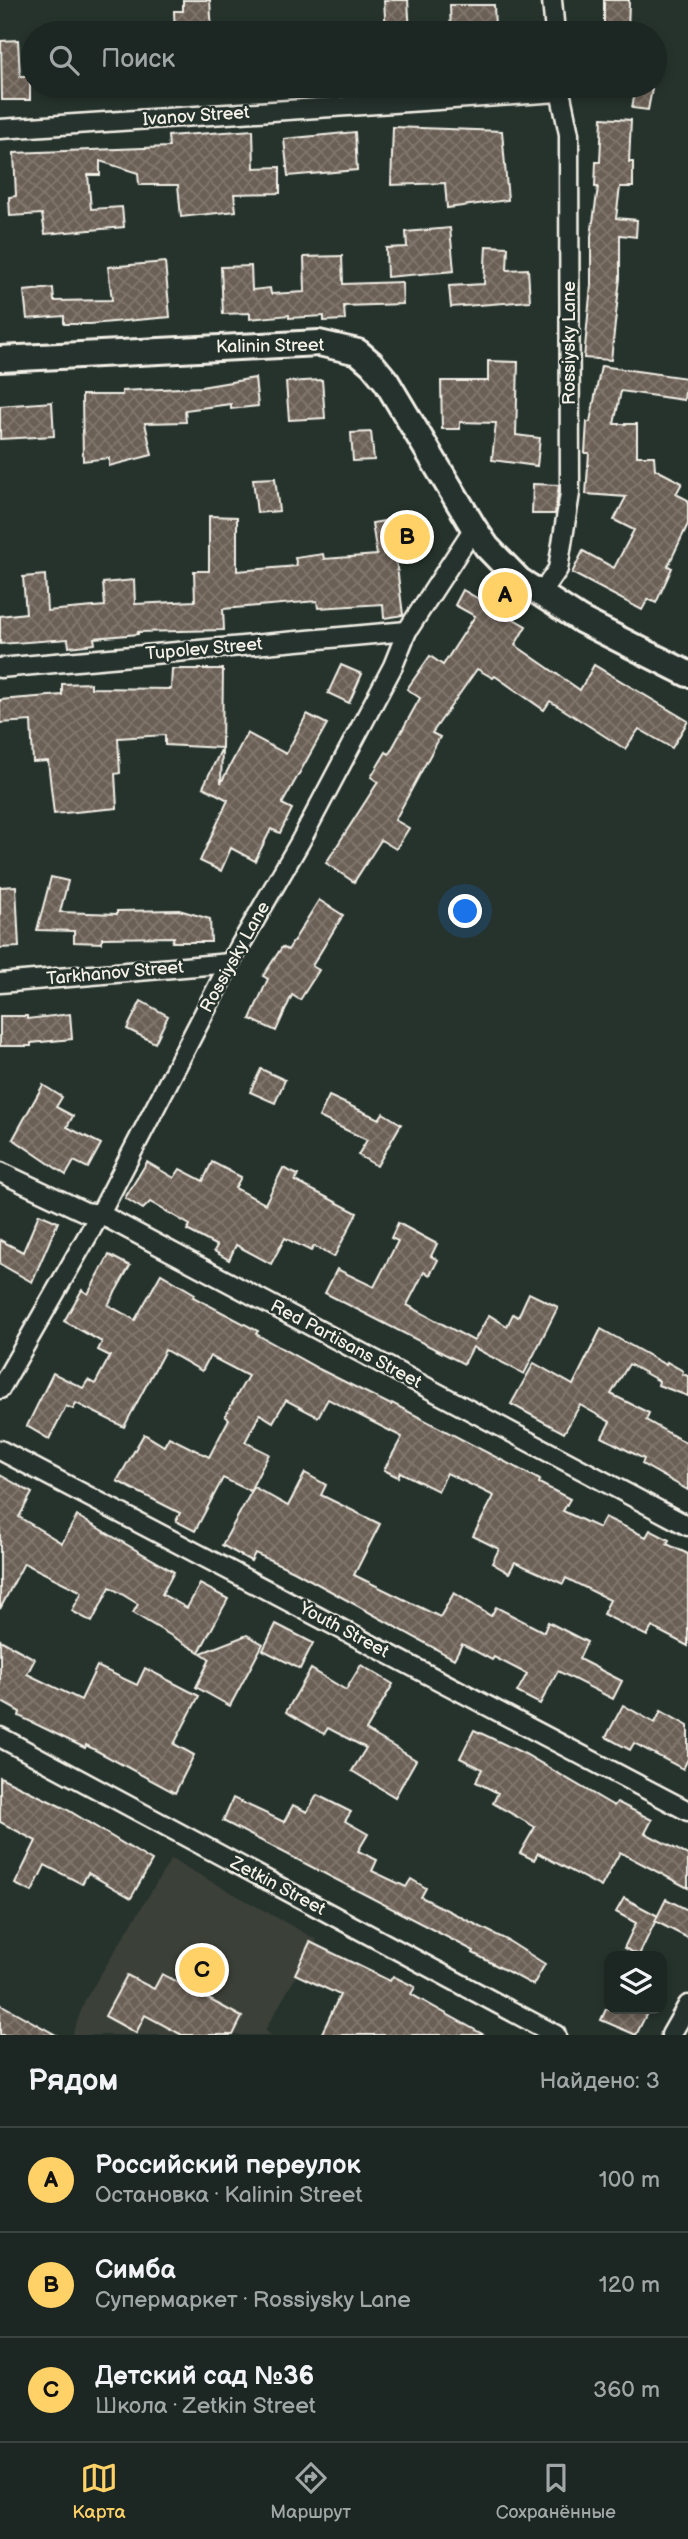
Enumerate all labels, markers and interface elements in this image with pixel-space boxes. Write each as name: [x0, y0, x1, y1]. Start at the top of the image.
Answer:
search box: [21, 21, 667, 98]
icon: search: [45, 41, 83, 79]
text: Поиск: [101, 44, 175, 75]
street label: Ivanov Street: [142, 102, 251, 130]
street label: Rossiysky Lane: [559, 281, 580, 405]
street label: Kalinin Street: [216, 335, 325, 357]
pin: B: [384, 511, 430, 563]
pin: A: [482, 569, 528, 621]
street label: Tupolev Street: [145, 633, 264, 665]
your location: [448, 894, 482, 928]
street label: Rossiysky Lane: [196, 898, 274, 1016]
street label: Tarkhanov Street: [46, 957, 185, 989]
street label: Red Partisans Street: [267, 1295, 425, 1393]
street label: Youth Street: [295, 1597, 393, 1663]
street label: Zetkin Street: [226, 1852, 329, 1920]
pin: C: [179, 1944, 225, 1996]
map controls: [604, 1951, 667, 2014]
button: layers: [604, 1951, 667, 2014]
text: Рядом: [28, 2063, 118, 2099]
text: Найдено: 3: [539, 2067, 660, 2095]
text: Российский переулок: [95, 2150, 361, 2181]
text: A: [44, 2166, 58, 2194]
text: 100 m: [599, 2166, 660, 2194]
text: Остановка · Kalinin Street: [95, 2181, 363, 2209]
text: Симба: [95, 2255, 176, 2286]
text: B: [43, 2271, 59, 2299]
text: 120 m: [599, 2271, 660, 2299]
text: Супермаркет · Rossiysky Lane: [95, 2286, 411, 2314]
text: Детский сад №36: [95, 2361, 314, 2392]
text: C: [43, 2376, 59, 2404]
text: 360 m: [593, 2376, 660, 2404]
text: Школа · Zetkin Street: [95, 2392, 316, 2420]
tab: Карта: [72, 2459, 126, 2524]
tab: Маршрут: [270, 2459, 351, 2524]
tab: Сохранённые: [496, 2459, 616, 2524]

